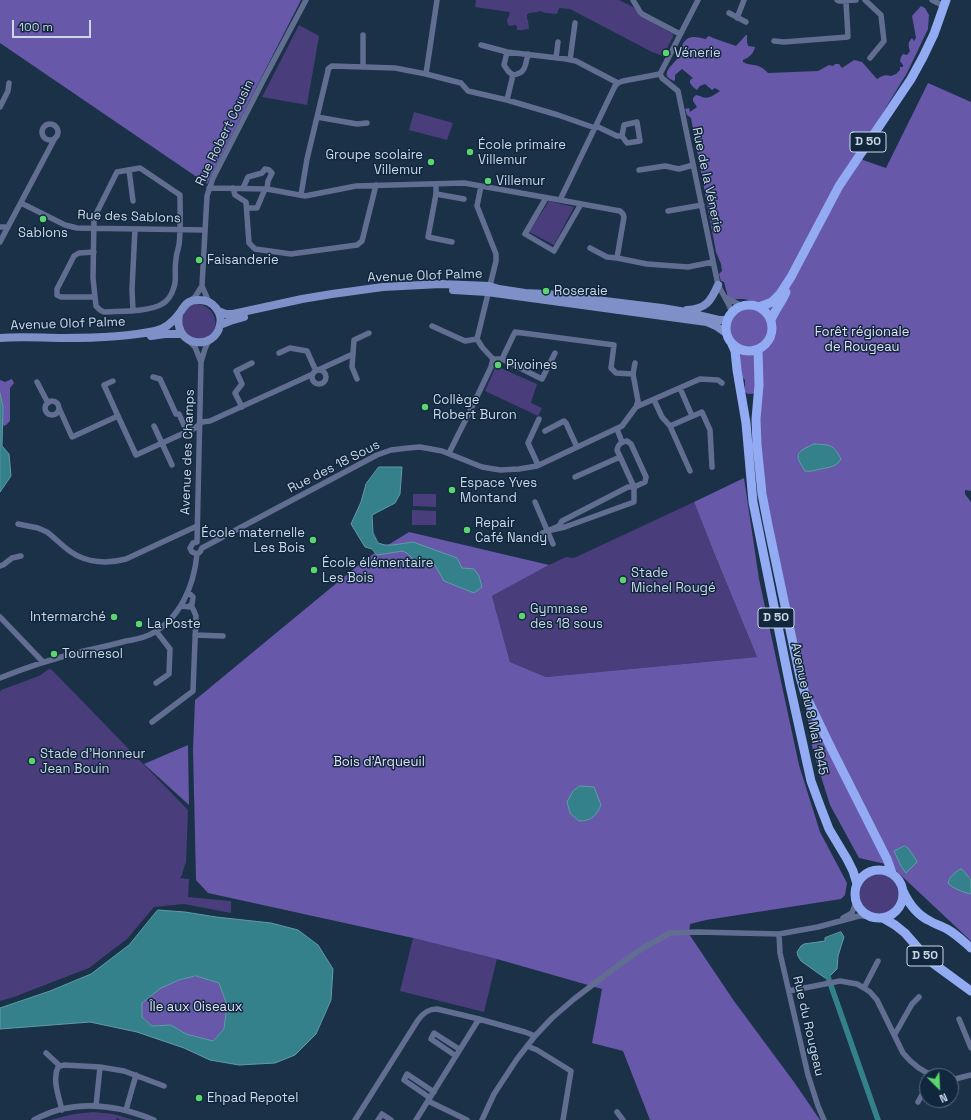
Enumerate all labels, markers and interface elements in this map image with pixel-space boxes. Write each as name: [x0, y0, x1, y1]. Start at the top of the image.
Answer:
scale bar: [14, 12, 93, 38]
text: 100 m: [19, 19, 53, 35]
place label: Vénerie: [674, 45, 721, 61]
marker: Vénerie: [661, 48, 671, 58]
street label: Rue Robert Cousin: [193, 77, 257, 189]
street label: Rue de la Vénerie: [688, 126, 726, 234]
road number: D 50: [850, 132, 886, 152]
place label: École primaire Villemur: [478, 137, 566, 168]
place label: Groupe scolaire Villemur: [325, 147, 423, 178]
marker: École primaire Villemur: [465, 147, 475, 157]
marker: Groupe scolaire Villemur: [426, 157, 436, 167]
place label: Villemur: [496, 173, 545, 189]
marker: Villemur: [483, 176, 493, 186]
street label: Rue des Sablons: [77, 207, 181, 227]
marker: Sablons: [38, 214, 48, 224]
place label: Sablons: [18, 225, 68, 241]
place label: Faisanderie: [207, 252, 279, 268]
marker: Faisanderie: [194, 255, 204, 265]
street label: Avenue Olof Palme: [367, 266, 483, 286]
place label: Roseraie: [554, 283, 608, 299]
marker: Roseraie: [541, 286, 551, 296]
street label: Avenue Olof Palme: [10, 314, 126, 334]
park label: Forêt régionale de Rougeau: [815, 324, 909, 355]
place label: Pivoines: [506, 357, 557, 373]
marker: Pivoines: [493, 360, 503, 370]
street label: Avenue des Champs: [178, 389, 198, 515]
place label: Collège Robert Buron: [433, 392, 517, 423]
marker: Collège Robert Buron: [420, 402, 430, 412]
street label: Rue des 18 Sous: [285, 437, 383, 497]
place label: Espace Yves Montand: [460, 475, 537, 506]
marker: Espace Yves Montand: [447, 485, 457, 495]
place label: Repair Café Nandy: [475, 515, 547, 546]
place label: École maternelle Les Bois: [201, 525, 305, 556]
marker: Repair Café Nandy: [462, 525, 472, 535]
marker: École maternelle Les Bois: [308, 535, 318, 545]
place label: École élémentaire Les Bois: [322, 555, 434, 586]
marker: École élémentaire Les Bois: [309, 565, 319, 575]
place label: Stade Michel Rougé: [631, 565, 716, 596]
marker: Stade Michel Rougé: [618, 575, 628, 585]
place label: Gymnase des 18 sous: [530, 601, 603, 632]
road number: D 50: [758, 608, 794, 628]
place label: Intermarché: [30, 609, 106, 625]
marker: Gymnase des 18 sous: [517, 611, 527, 621]
marker: Intermarché: [109, 612, 119, 622]
place label: La Poste: [147, 616, 201, 632]
marker: La Poste: [134, 619, 144, 629]
street label: Avenue du 8 Mai 1945: [787, 641, 831, 777]
place label: Tournesol: [62, 646, 123, 662]
marker: Tournesol: [49, 649, 59, 659]
place label: Stade d'Honneur Jean Bouin: [40, 746, 145, 777]
park label: Bois d'Arqueuil: [333, 754, 425, 770]
marker: Stade d'Honneur Jean Bouin: [27, 756, 37, 766]
road number: D 50: [907, 946, 943, 966]
street label: Rue du Rougeau: [789, 974, 827, 1078]
park label: Île aux Oiseaux: [149, 999, 243, 1015]
north arrow: [919, 1068, 959, 1108]
place label: Ehpad Repotel: [207, 1090, 298, 1106]
text: N: [937, 1090, 950, 1106]
marker: Ehpad Repotel: [194, 1093, 204, 1103]

